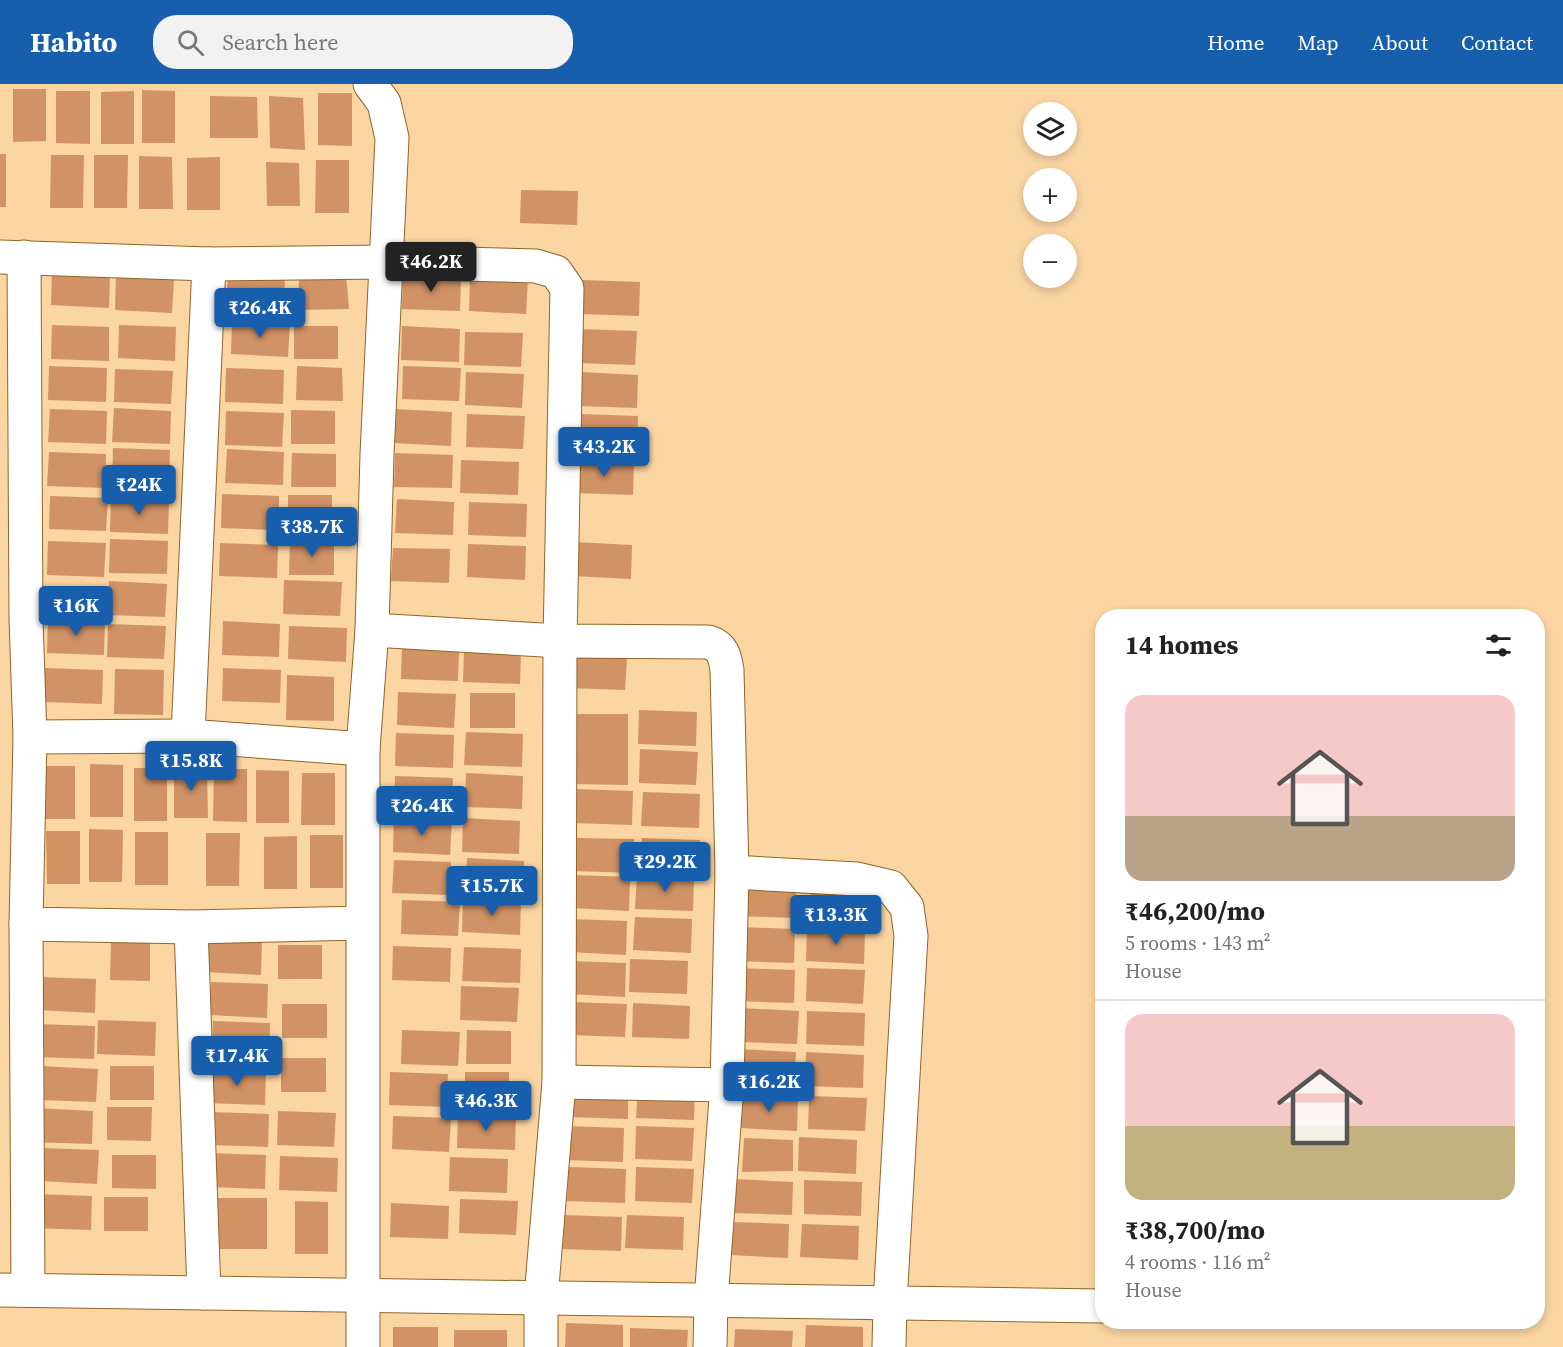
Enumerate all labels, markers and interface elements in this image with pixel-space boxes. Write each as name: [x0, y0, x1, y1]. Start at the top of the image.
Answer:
search box: [153, 15, 573, 69]
text: Habito: [30, 23, 117, 61]
icon: search: [174, 26, 207, 59]
text: Search here: [222, 27, 338, 57]
text: Home: [1207, 28, 1265, 57]
text: Map: [1298, 28, 1339, 57]
text: About: [1372, 28, 1428, 57]
text: Contact: [1461, 28, 1533, 57]
map controls: [1023, 102, 1077, 288]
button: layers: [1023, 102, 1077, 156]
button: +: [1023, 168, 1077, 222]
button: −: [1023, 234, 1077, 288]
pin: ₹46.2K: [382, 242, 480, 293]
text: ₹46.2K: [399, 247, 463, 275]
pin: ₹26.4K: [211, 288, 309, 339]
text: ₹26.4K: [228, 293, 292, 321]
pin: ₹43.2K: [555, 427, 653, 478]
text: ₹43.2K: [572, 432, 636, 460]
pin: ₹24K: [103, 465, 175, 516]
text: ₹24K: [116, 470, 162, 498]
pin: ₹38.7K: [263, 507, 361, 558]
text: ₹38.7K: [280, 512, 344, 540]
pin: ₹16K: [40, 586, 112, 637]
text: ₹16K: [53, 591, 99, 619]
text: 14 homes: [1125, 627, 1238, 663]
icon: filters: [1482, 629, 1515, 662]
icon: home: [1266, 734, 1374, 842]
pin: ₹15.8K: [142, 741, 240, 792]
text: ₹15.8K: [159, 746, 223, 774]
pin: ₹26.4K: [373, 786, 471, 837]
text: ₹26.4K: [390, 791, 454, 819]
pin: ₹29.2K: [616, 842, 714, 893]
text: ₹29.2K: [633, 847, 697, 875]
pin: ₹15.7K: [443, 866, 541, 917]
text: ₹15.7K: [460, 871, 524, 899]
text: ₹46,200/mo: [1125, 893, 1265, 929]
pin: ₹13.3K: [787, 895, 885, 946]
text: ₹13.3K: [804, 900, 868, 928]
text: 5 rooms · 143 m²: [1125, 929, 1271, 957]
text: House: [1125, 957, 1182, 985]
pin: ₹17.4K: [188, 1036, 286, 1087]
text: ₹17.4K: [205, 1041, 269, 1069]
icon: home: [1266, 1053, 1374, 1161]
pin: ₹16.2K: [720, 1062, 818, 1113]
text: ₹16.2K: [737, 1067, 801, 1095]
pin: ₹46.3K: [437, 1081, 535, 1132]
text: ₹46.3K: [454, 1086, 518, 1114]
text: ₹38,700/mo: [1125, 1212, 1265, 1248]
text: 4 rooms · 116 m²: [1125, 1248, 1271, 1276]
text: House: [1125, 1276, 1182, 1304]

